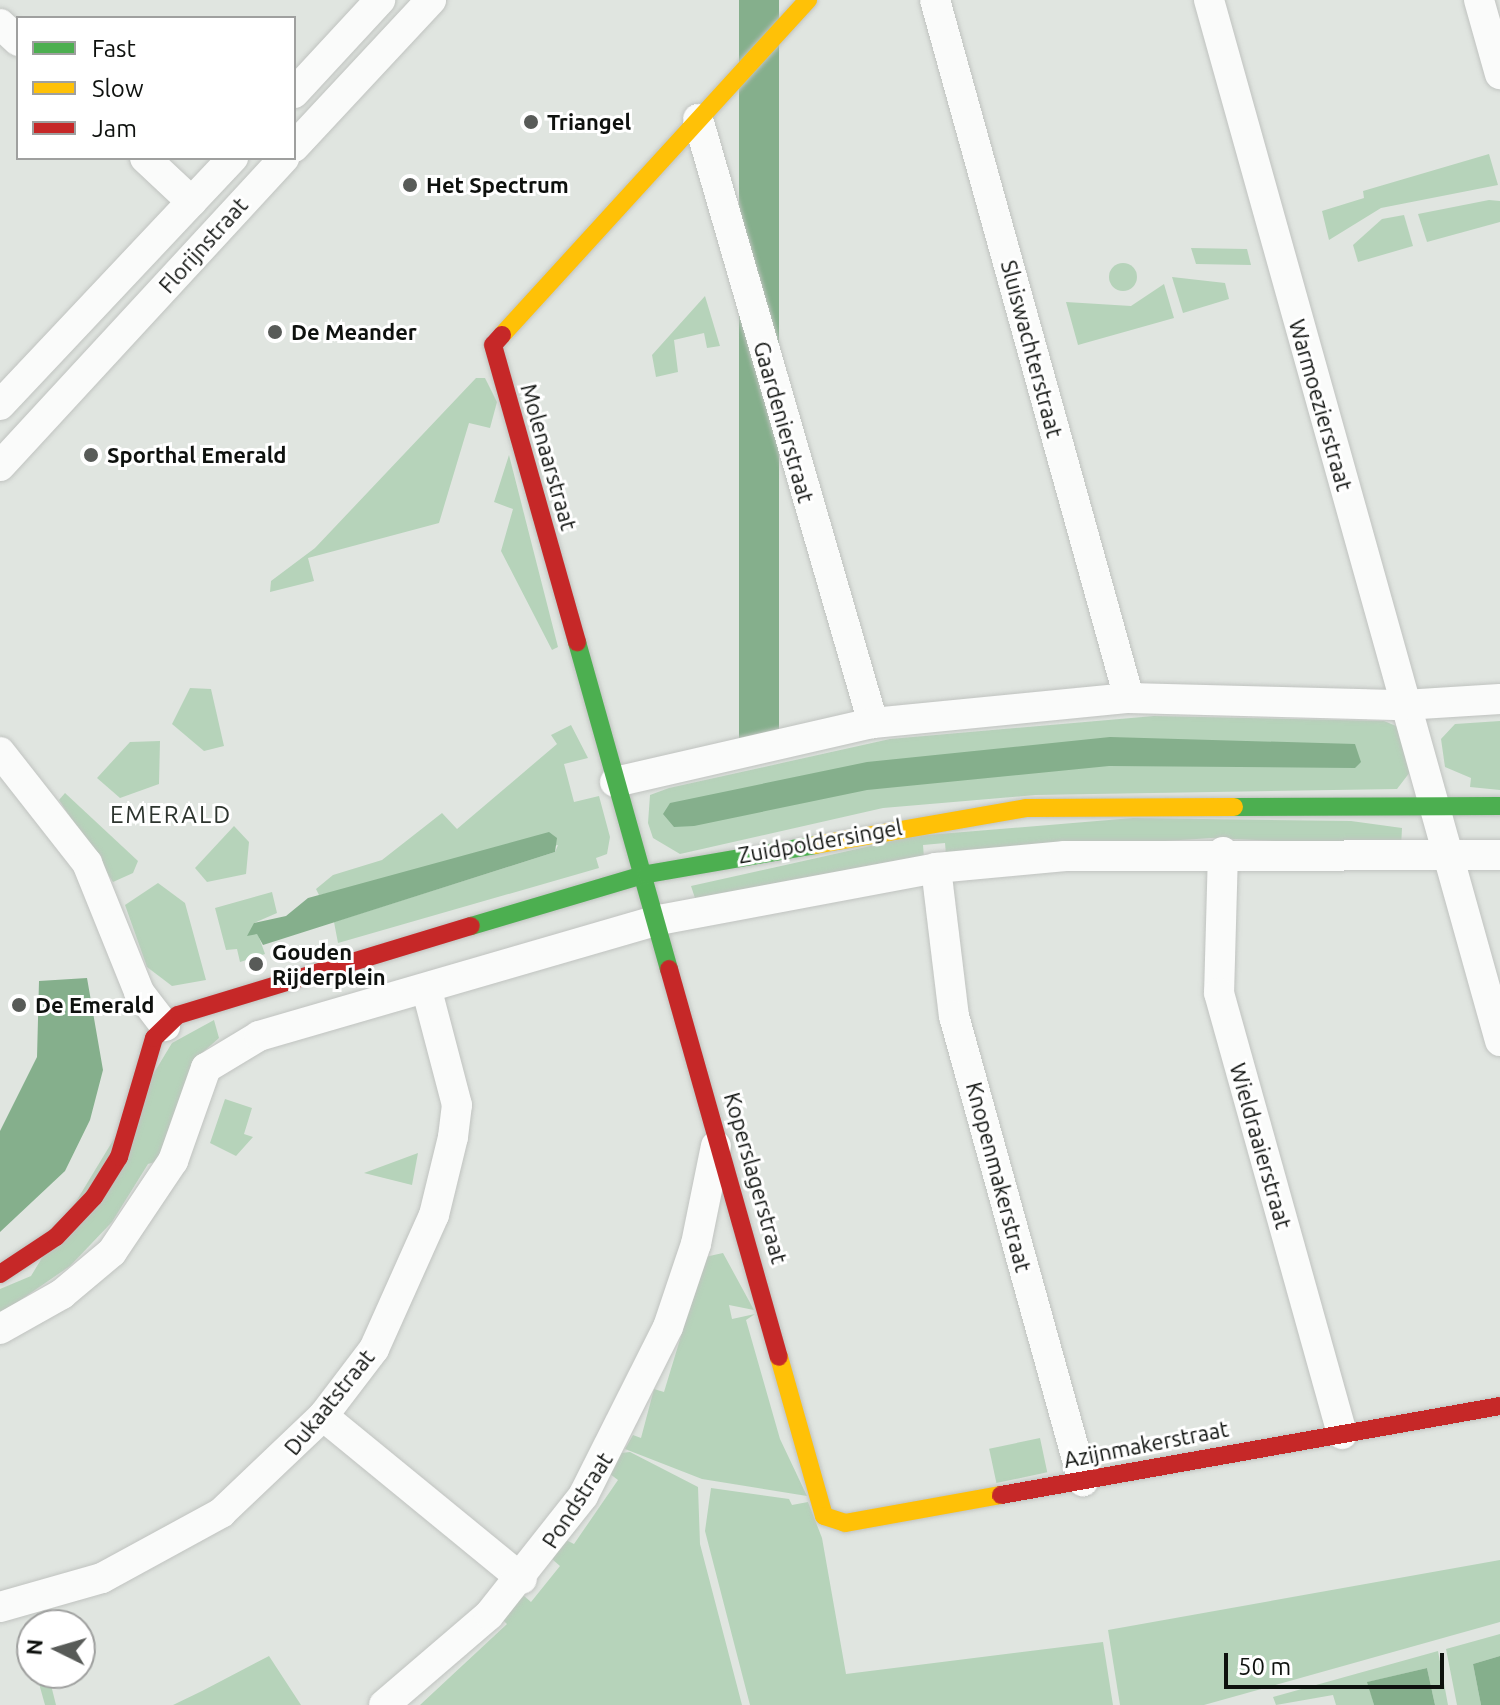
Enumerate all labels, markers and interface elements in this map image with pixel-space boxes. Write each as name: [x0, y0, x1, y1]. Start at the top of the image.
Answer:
legend: [16, 16, 296, 160]
text: Fast: [92, 35, 136, 62]
text: Slow: [92, 75, 144, 102]
place label: Triangel: [547, 109, 631, 135]
marker: Triangel: [522, 113, 540, 131]
text: Jam: [92, 115, 137, 142]
place label: Het Spectrum: [426, 172, 569, 198]
marker: Het Spectrum: [401, 176, 419, 194]
street label: Florijnstraat: [153, 192, 253, 298]
street label: Sluiswachterstraat: [996, 257, 1068, 441]
street label: Warmoezierstraat: [1284, 316, 1358, 494]
place label: De Meander: [291, 319, 417, 345]
marker: De Meander: [266, 323, 284, 341]
street label: Gaardenierstraat: [748, 338, 820, 506]
street label: Molenaarstraat: [515, 381, 583, 533]
place label: Sporthal Emerald: [107, 442, 287, 468]
marker: Sporthal Emerald: [82, 446, 100, 464]
district label: EMERALD: [110, 801, 232, 829]
street label: Zuidpoldersingel: [736, 814, 904, 868]
place label: Gouden Rijderplein: [272, 938, 386, 990]
marker: Gouden Rijderplein: [247, 955, 265, 973]
place label: De Emerald: [35, 992, 154, 1018]
marker: De Emerald: [10, 996, 28, 1014]
street label: Wieldraaierstraat: [1225, 1060, 1297, 1232]
street label: Knopenmakerstraat: [961, 1079, 1037, 1275]
street label: Koperslagerstraat: [719, 1089, 793, 1267]
street label: Dukaatstraat: [278, 1344, 380, 1460]
street label: Azijnmakerstraat: [1061, 1415, 1231, 1473]
street label: Pondstraat: [536, 1447, 618, 1553]
north arrow: [16, 1609, 96, 1689]
scale bar: [1228, 1637, 1448, 1687]
text: N: [20, 1638, 47, 1656]
text: 50 m: [1238, 1653, 1291, 1680]

